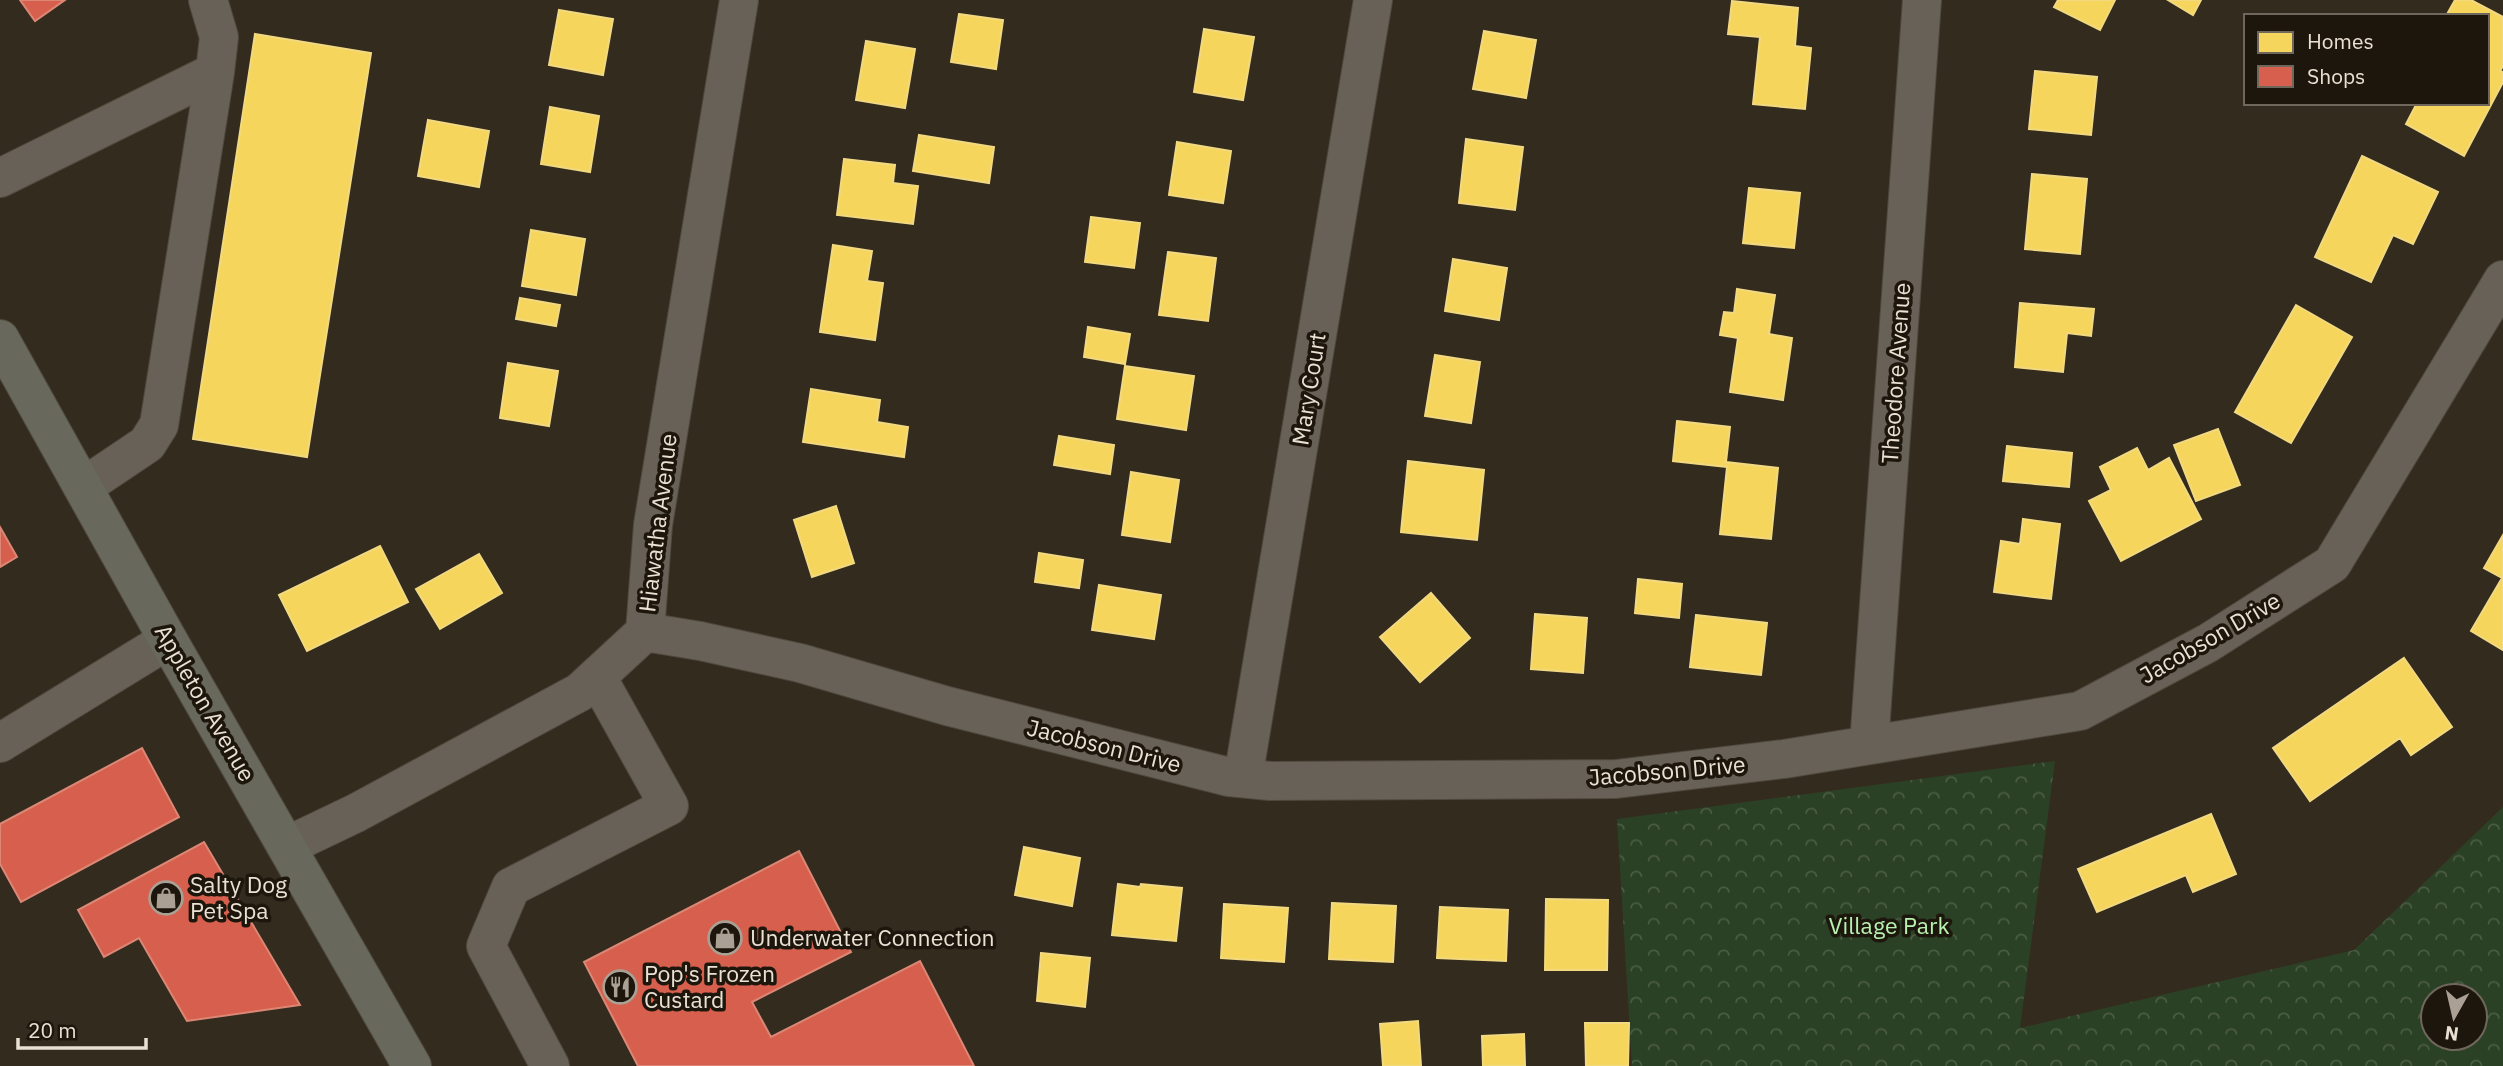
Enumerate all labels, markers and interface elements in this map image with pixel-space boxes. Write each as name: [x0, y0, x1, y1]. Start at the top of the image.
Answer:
legend: [2244, 14, 2489, 105]
text: Homes: [2307, 27, 2374, 55]
text: Shops: [2307, 62, 2365, 90]
street label: Theodore Avenue: [1874, 282, 1916, 464]
street label: Mary Court: [1284, 331, 1332, 447]
street label: Hiawatha Avenue: [631, 432, 683, 614]
street label: Jacobson Drive: [2134, 585, 2285, 690]
street label: Appleton Avenue: [149, 619, 263, 786]
street label: Jacobson Drive: [1024, 711, 1184, 779]
street label: Jacobson Drive: [1587, 748, 1747, 792]
place label: Salty Dog Pet Spa: [190, 869, 287, 925]
shop icon: Salty Dog Pet Spa: [147, 879, 185, 917]
park label: Village Park: [1828, 910, 1950, 940]
shop icon: Underwater Connection: [706, 919, 744, 957]
place label: Underwater Connection: [750, 922, 995, 952]
place label: Pop's Frozen Custard: [644, 958, 775, 1014]
restaurant icon: Pop's Frozen Custard: [601, 968, 639, 1006]
north arrow: [2419, 982, 2489, 1052]
scale bar: [18, 1006, 145, 1050]
text: 20 m: [28, 1016, 77, 1044]
text: N: [2443, 1021, 2460, 1047]

